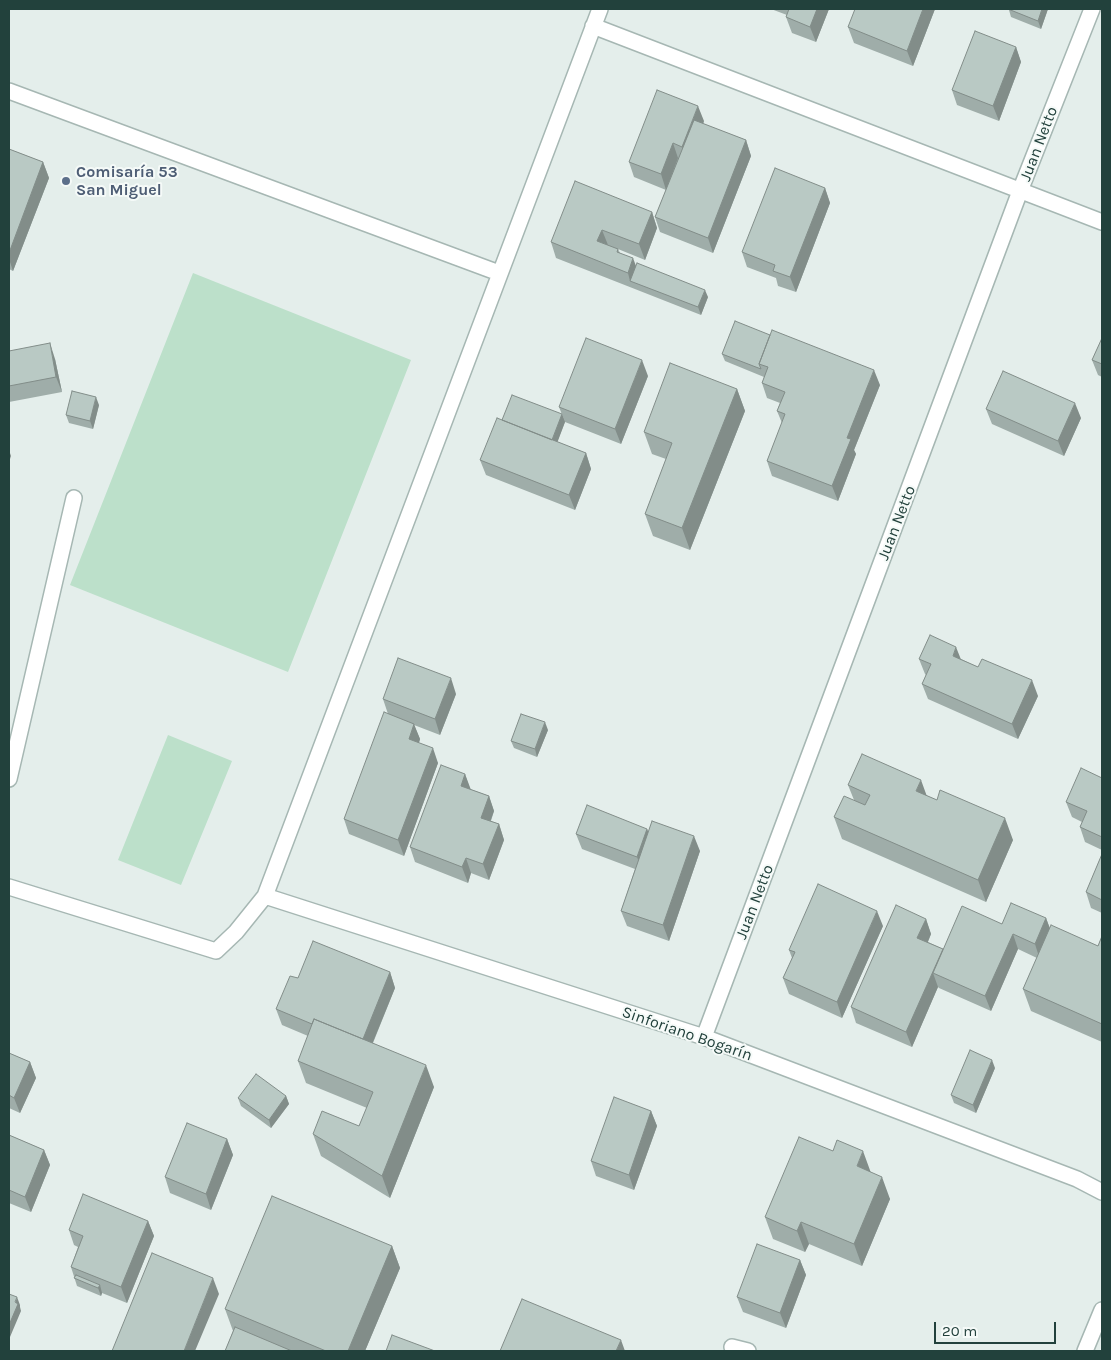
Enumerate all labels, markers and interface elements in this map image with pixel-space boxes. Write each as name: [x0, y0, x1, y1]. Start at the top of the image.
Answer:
street label: Juan Netto: [1016, 104, 1062, 184]
place label: Comisaría 53 San Miguel: [76, 162, 178, 200]
marker: Comisaría 53 San Miguel: [60, 175, 72, 187]
street label: Juan Netto: [874, 483, 920, 563]
street label: Juan Netto: [732, 862, 778, 942]
street label: Sinforiano Bogarín: [619, 1003, 755, 1065]
scale bar: [936, 1312, 1058, 1344]
text: 20 m: [942, 1322, 977, 1340]

